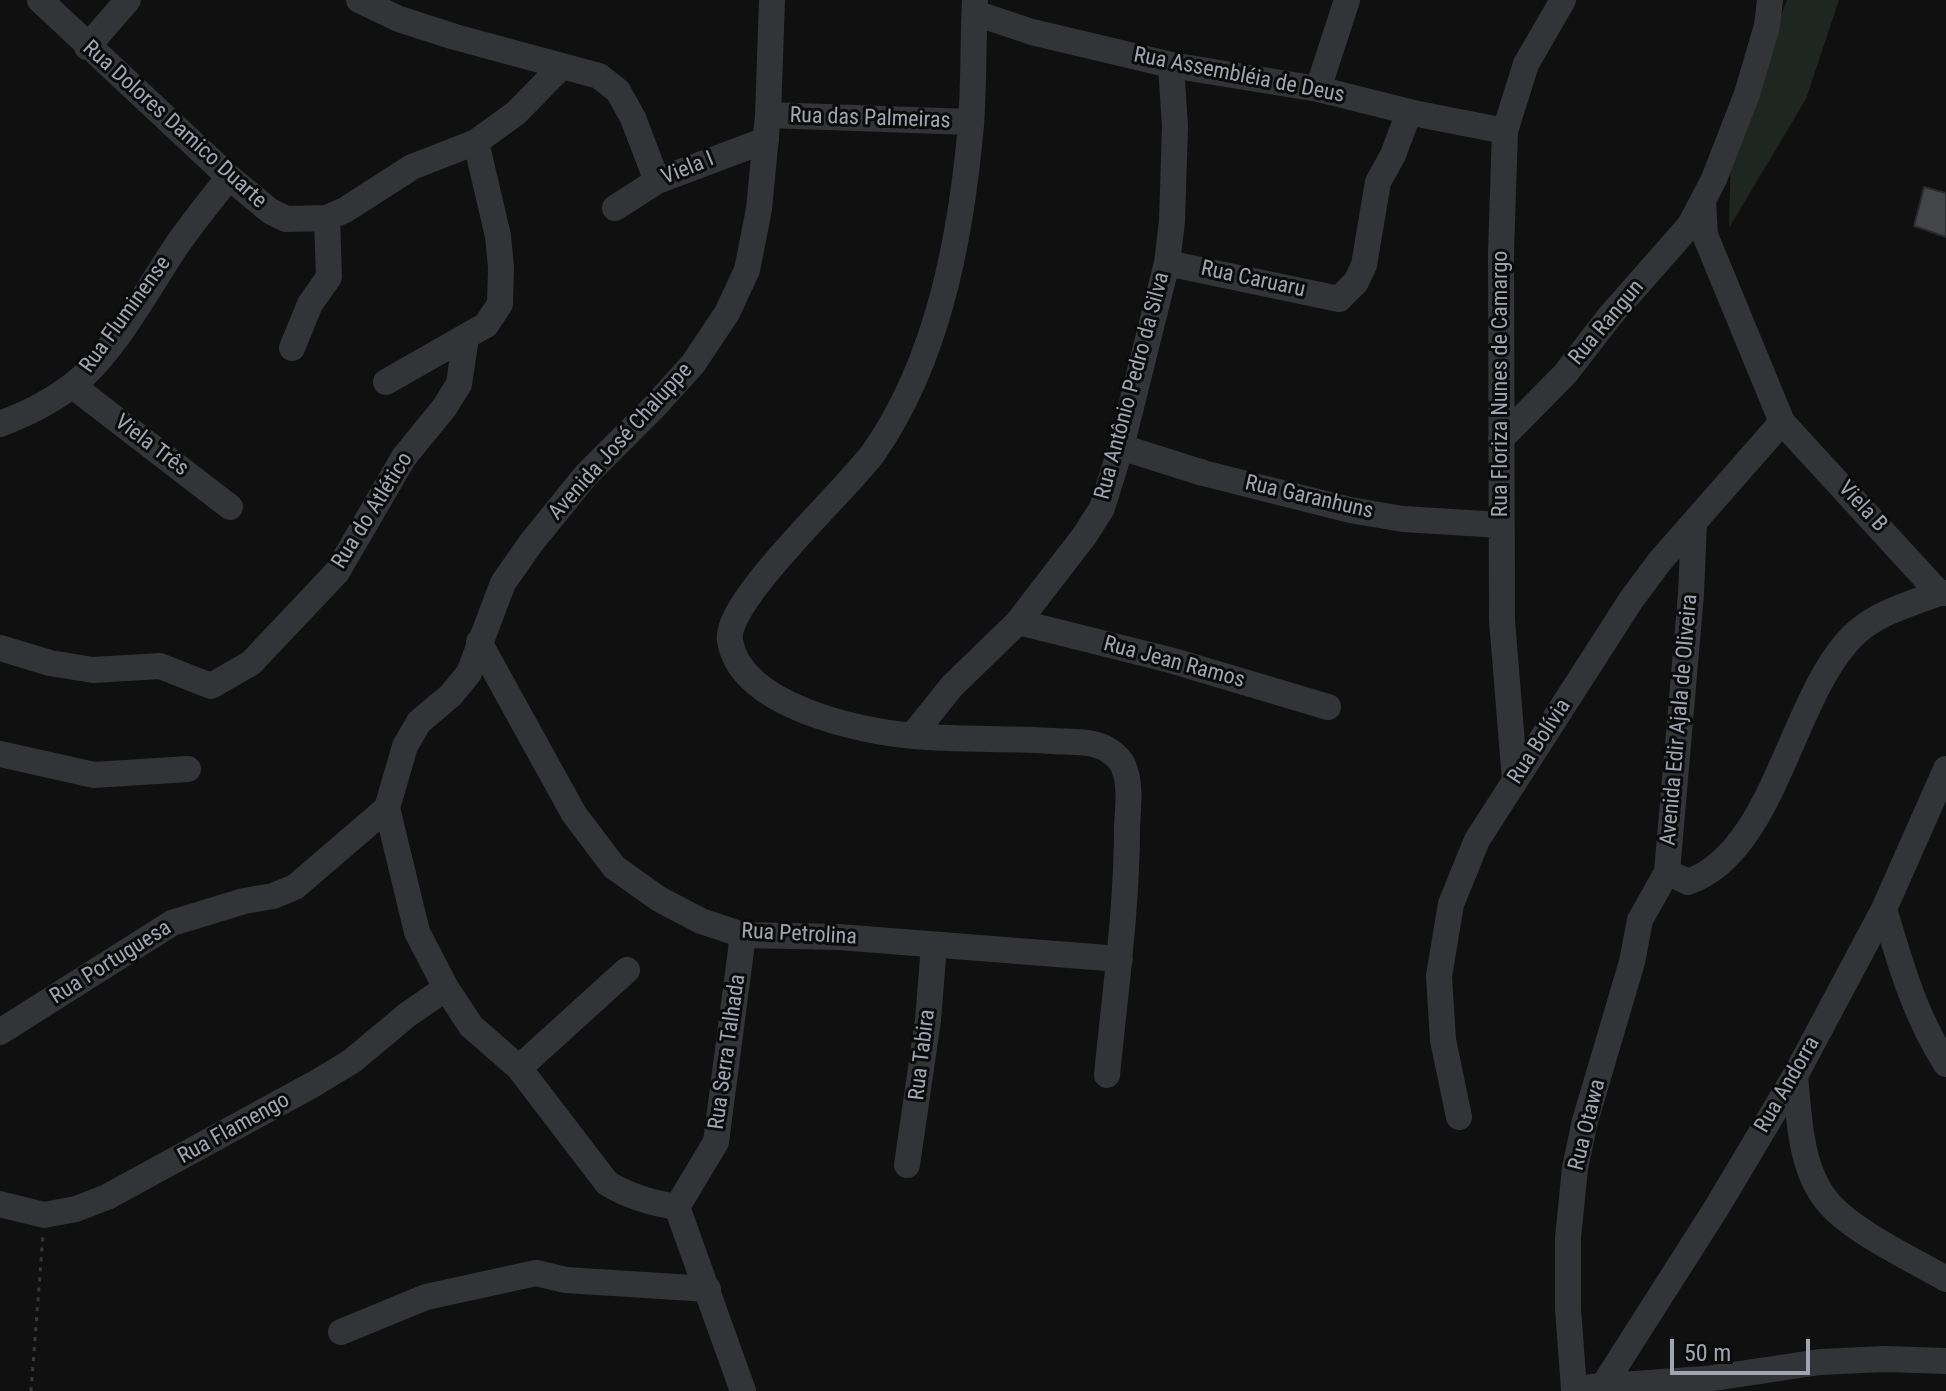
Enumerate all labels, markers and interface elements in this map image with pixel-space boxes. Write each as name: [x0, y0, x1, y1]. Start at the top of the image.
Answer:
street label: Rua Dolores Damico Duarte: [77, 35, 271, 215]
street label: Rua Assembléia de Deus: [1131, 43, 1347, 109]
street label: Rua das Palmeiras: [789, 103, 951, 135]
street label: Viela I: [658, 147, 718, 191]
street label: Rua Floriza Nunes de Camargo: [1488, 251, 1514, 517]
street label: Rua Fluminense: [75, 252, 177, 378]
street label: Rua Caruaru: [1198, 256, 1308, 304]
street label: Rua Antônio Pedro da Silva: [1090, 270, 1176, 502]
street label: Rua Rangun: [1564, 275, 1650, 371]
street label: Avenida José Chaluppe: [543, 358, 699, 526]
street label: Viela Três: [109, 410, 193, 482]
street label: Rua do Atlético: [327, 448, 419, 574]
street label: Rua Garanhuns: [1242, 470, 1376, 526]
street label: Viela B: [1832, 476, 1892, 538]
street label: Avenida Edir Ajala de Oliveira: [1656, 593, 1704, 847]
street label: Rua Jean Ramos: [1101, 631, 1247, 695]
street label: Rua Bolívia: [1503, 694, 1577, 790]
street label: Rua Portuguesa: [46, 915, 176, 1011]
street label: Rua Petrolina: [741, 919, 857, 951]
street label: Rua Serra Talhada: [704, 973, 752, 1131]
street label: Rua Tabira: [904, 1008, 942, 1102]
street label: Rua Andorra: [1750, 1032, 1826, 1138]
street label: Rua Otawa: [1564, 1077, 1612, 1173]
street label: Rua Flamengo: [174, 1088, 294, 1170]
scale bar: [1674, 1323, 1814, 1373]
text: 50 m: [1684, 1339, 1731, 1367]

